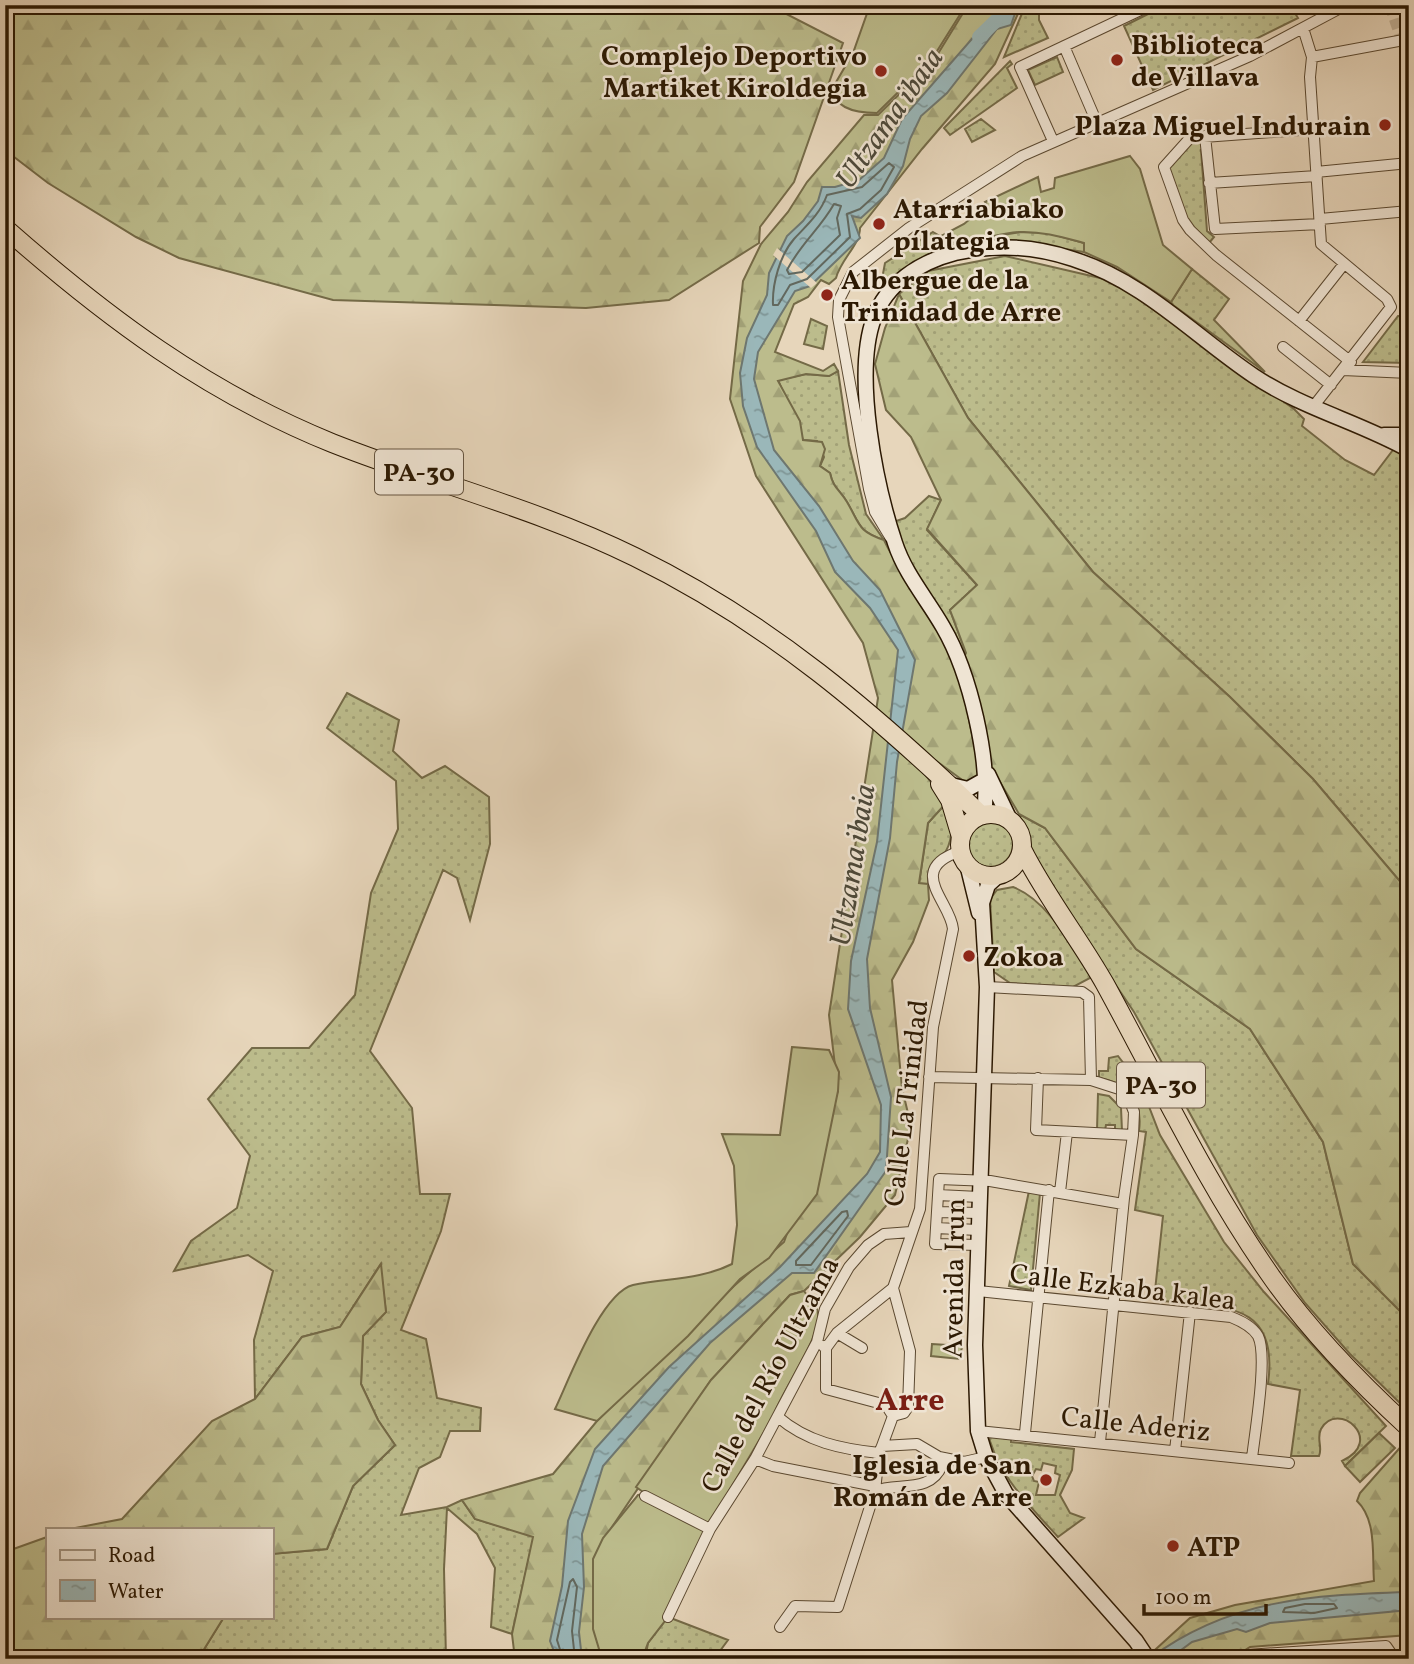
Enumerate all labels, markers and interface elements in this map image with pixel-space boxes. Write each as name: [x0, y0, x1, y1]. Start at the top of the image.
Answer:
place label: Biblioteca de Villava: [1131, 27, 1264, 98]
place label: Complejo Deportivo Martiket Kiroldegia: [601, 38, 867, 109]
water label: Ultzama ibaia: [827, 40, 955, 198]
marker: Biblioteca de Villava: [1109, 52, 1125, 68]
marker: Complejo Deportivo Martiket Kiroldegia: [873, 63, 889, 79]
place label: Plaza Miguel Indurain: [1075, 108, 1371, 147]
marker: Plaza Miguel Indurain: [1377, 117, 1393, 133]
place label: Atarriabiako pílategia: [893, 191, 1064, 262]
marker: Atarriabiako pílategia: [871, 216, 887, 232]
place label: Albergue de la Trinidad de Arre: [841, 262, 1061, 333]
marker: Albergue de la Trinidad de Arre: [819, 287, 835, 303]
road number: PA-30: [375, 450, 463, 494]
water label: Ultzama ibaia: [820, 781, 888, 949]
place label: Zokoa: [983, 939, 1064, 978]
marker: Zokoa: [961, 948, 977, 964]
street label: Calle La Trinidad: [875, 998, 940, 1209]
road number: PA-30: [1117, 1062, 1205, 1108]
street label: Avenida Irun: [935, 1197, 976, 1359]
street label: Calle del Río Ultzama: [692, 1250, 850, 1500]
street label: Calle Ezkaba kalea: [1007, 1255, 1238, 1322]
district label: Arre: [875, 1380, 945, 1424]
street label: Calle Aderiz: [1059, 1398, 1212, 1453]
place label: Iglesia de San Román de Arre: [833, 1447, 1032, 1518]
marker: Iglesia de San Román de Arre: [1038, 1472, 1054, 1488]
legend: [46, 1528, 273, 1618]
place label: ATP: [1187, 1529, 1240, 1568]
marker: ATP: [1165, 1538, 1181, 1554]
text: Road: [108, 1542, 155, 1571]
scale bar: [1144, 1573, 1267, 1617]
text: Water: [108, 1578, 164, 1607]
text: 100 m: [1155, 1584, 1212, 1613]

